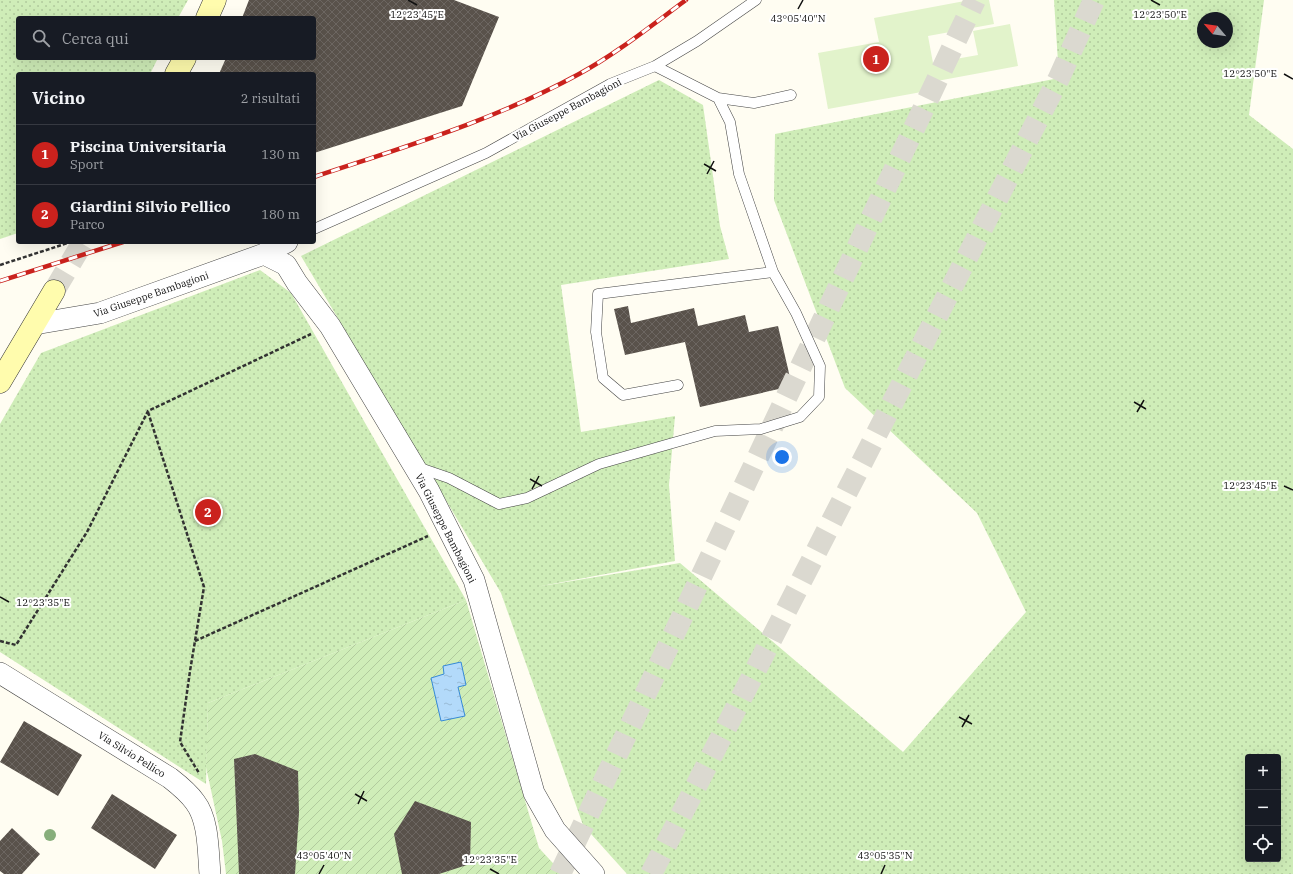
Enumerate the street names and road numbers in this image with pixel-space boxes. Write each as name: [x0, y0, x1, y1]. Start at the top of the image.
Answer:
street label: Via Giuseppe Bambagioni: [511, 75, 624, 144]
street label: Via Giuseppe Bambagioni: [92, 269, 211, 320]
street label: Via Giuseppe Bambagioni: [412, 471, 479, 585]
street label: Via Silvio Pellico: [96, 728, 168, 781]

